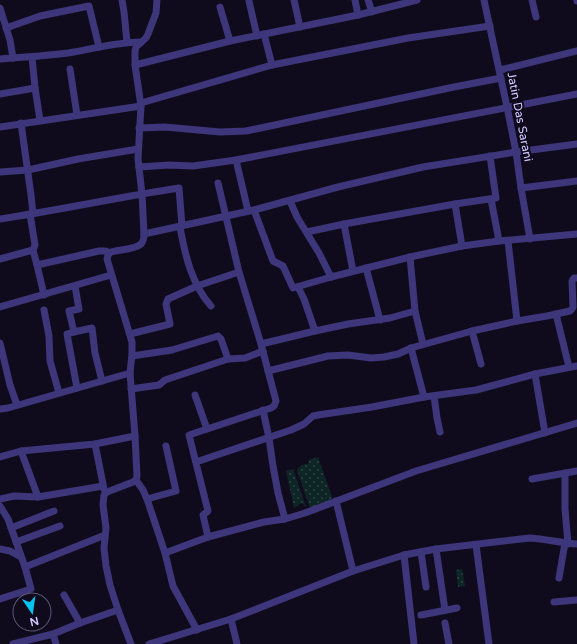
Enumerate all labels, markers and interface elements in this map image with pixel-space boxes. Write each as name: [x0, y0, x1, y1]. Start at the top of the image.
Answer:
street label: Jatin Das Sarani: [504, 71, 536, 163]
north arrow: [12, 592, 52, 632]
text: N: [28, 614, 40, 629]

